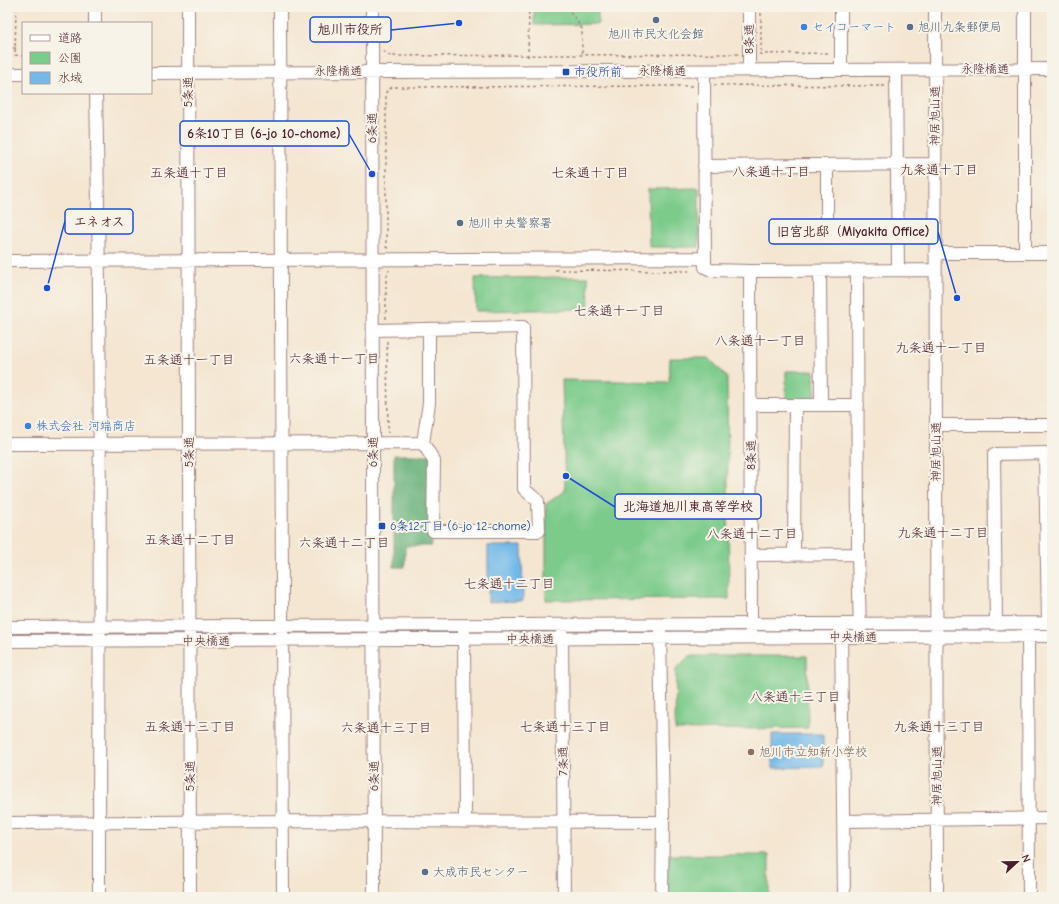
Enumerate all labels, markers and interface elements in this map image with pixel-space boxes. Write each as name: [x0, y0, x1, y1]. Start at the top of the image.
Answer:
marker: 旭川市民文化会館: [651, 15, 661, 25]
callout: 旭川市役所: [310, 17, 391, 42]
place label: セイコーマート: [812, 20, 896, 34]
place label: 旭川九条郵便局: [918, 20, 1002, 34]
legend: [22, 22, 152, 94]
text: 旭川市役所: [317, 22, 383, 37]
marker: セイコーマート: [799, 22, 809, 32]
marker: 旭川九条郵便局: [905, 22, 915, 32]
street label: 8条通: [742, 24, 756, 54]
place label: 旭川市民文化会館: [608, 27, 704, 41]
text: 道路: [58, 31, 82, 45]
text: 公園: [58, 51, 82, 65]
street label: 永隆橋通: [961, 62, 1009, 76]
street label: 永隆橋通: [314, 64, 362, 78]
street label: 永隆橋通: [638, 64, 686, 78]
place label: 市役所前: [574, 65, 622, 79]
marker: 市役所前: [561, 67, 571, 77]
text: 水域: [58, 71, 82, 85]
street label: 5条通: [181, 77, 195, 107]
street label: 神居旭山通: [928, 86, 942, 146]
street label: 6条通: [365, 113, 379, 143]
callout: 6条10丁目 (6-jo 10-chome): [180, 121, 349, 146]
text: 6条10丁目 (6-jo 10-chome): [187, 126, 341, 141]
district label: 九条通十丁目: [900, 162, 978, 177]
district label: 八条通十丁目: [732, 164, 810, 179]
district label: 五条通十丁目: [150, 165, 228, 180]
district label: 七条通十丁目: [551, 165, 629, 180]
callout: エネオス: [65, 209, 133, 234]
text: エネオス: [73, 214, 125, 229]
place label: 旭川中央警察署: [468, 216, 552, 230]
marker: 旭川中央警察署: [455, 218, 465, 228]
callout: 旧宮北邸（Miyakita Office): [769, 219, 938, 244]
text: 旧宮北邸（Miyakita Office): [777, 224, 929, 239]
district label: 七条通十一丁目: [573, 303, 665, 318]
district label: 八条通十一丁目: [714, 333, 806, 348]
district label: 九条通十一丁目: [895, 340, 987, 355]
district label: 六条通十一丁目: [288, 351, 380, 366]
district label: 五条通十一丁目: [143, 352, 235, 367]
place label: 株式会社 河端商店: [36, 419, 136, 433]
marker: 株式会社 河端商店: [23, 421, 33, 431]
street label: 神居旭山通: [929, 422, 943, 482]
street label: 5条通: [182, 437, 196, 467]
street label: 6条通: [366, 437, 380, 467]
street label: 8条通: [744, 440, 758, 470]
callout: 北海道旭川東高等学校: [615, 494, 761, 519]
text: 北海道旭川東高等学校: [623, 499, 753, 514]
place label: 6条12丁目 (6-jo 12-chome): [390, 519, 531, 533]
marker: 6条12丁目 (6-jo 12-chome): [377, 521, 387, 531]
district label: 九条通十二丁目: [897, 525, 989, 540]
district label: 八条通十二丁目: [706, 526, 798, 541]
district label: 五条通十二丁目: [144, 532, 236, 547]
district label: 六条通十二丁目: [298, 535, 390, 550]
district label: 七条通十二丁目: [463, 576, 555, 591]
street label: 中央橋通: [829, 630, 877, 644]
street label: 中央橋通: [506, 632, 554, 646]
street label: 中央橋通: [182, 634, 230, 648]
district label: 八条通十三丁目: [749, 689, 841, 704]
district label: 五条通十三丁目: [144, 719, 236, 734]
district label: 七条通十三丁目: [519, 719, 611, 734]
district label: 九条通十三丁目: [893, 719, 985, 734]
district label: 六条通十三丁目: [340, 720, 432, 735]
place label: 旭川市立知新小学校: [759, 745, 867, 759]
street label: 7条通: [556, 746, 570, 776]
street label: 神居旭山通: [930, 746, 944, 806]
marker: 旭川市立知新小学校: [746, 747, 756, 757]
street label: 5条通: [183, 761, 197, 791]
street label: 6条通: [367, 761, 381, 791]
north arrow: [997, 842, 1037, 882]
text: N: [1018, 853, 1033, 864]
place label: 大成市民センター: [433, 865, 529, 879]
marker: 大成市民センター: [420, 867, 430, 877]

